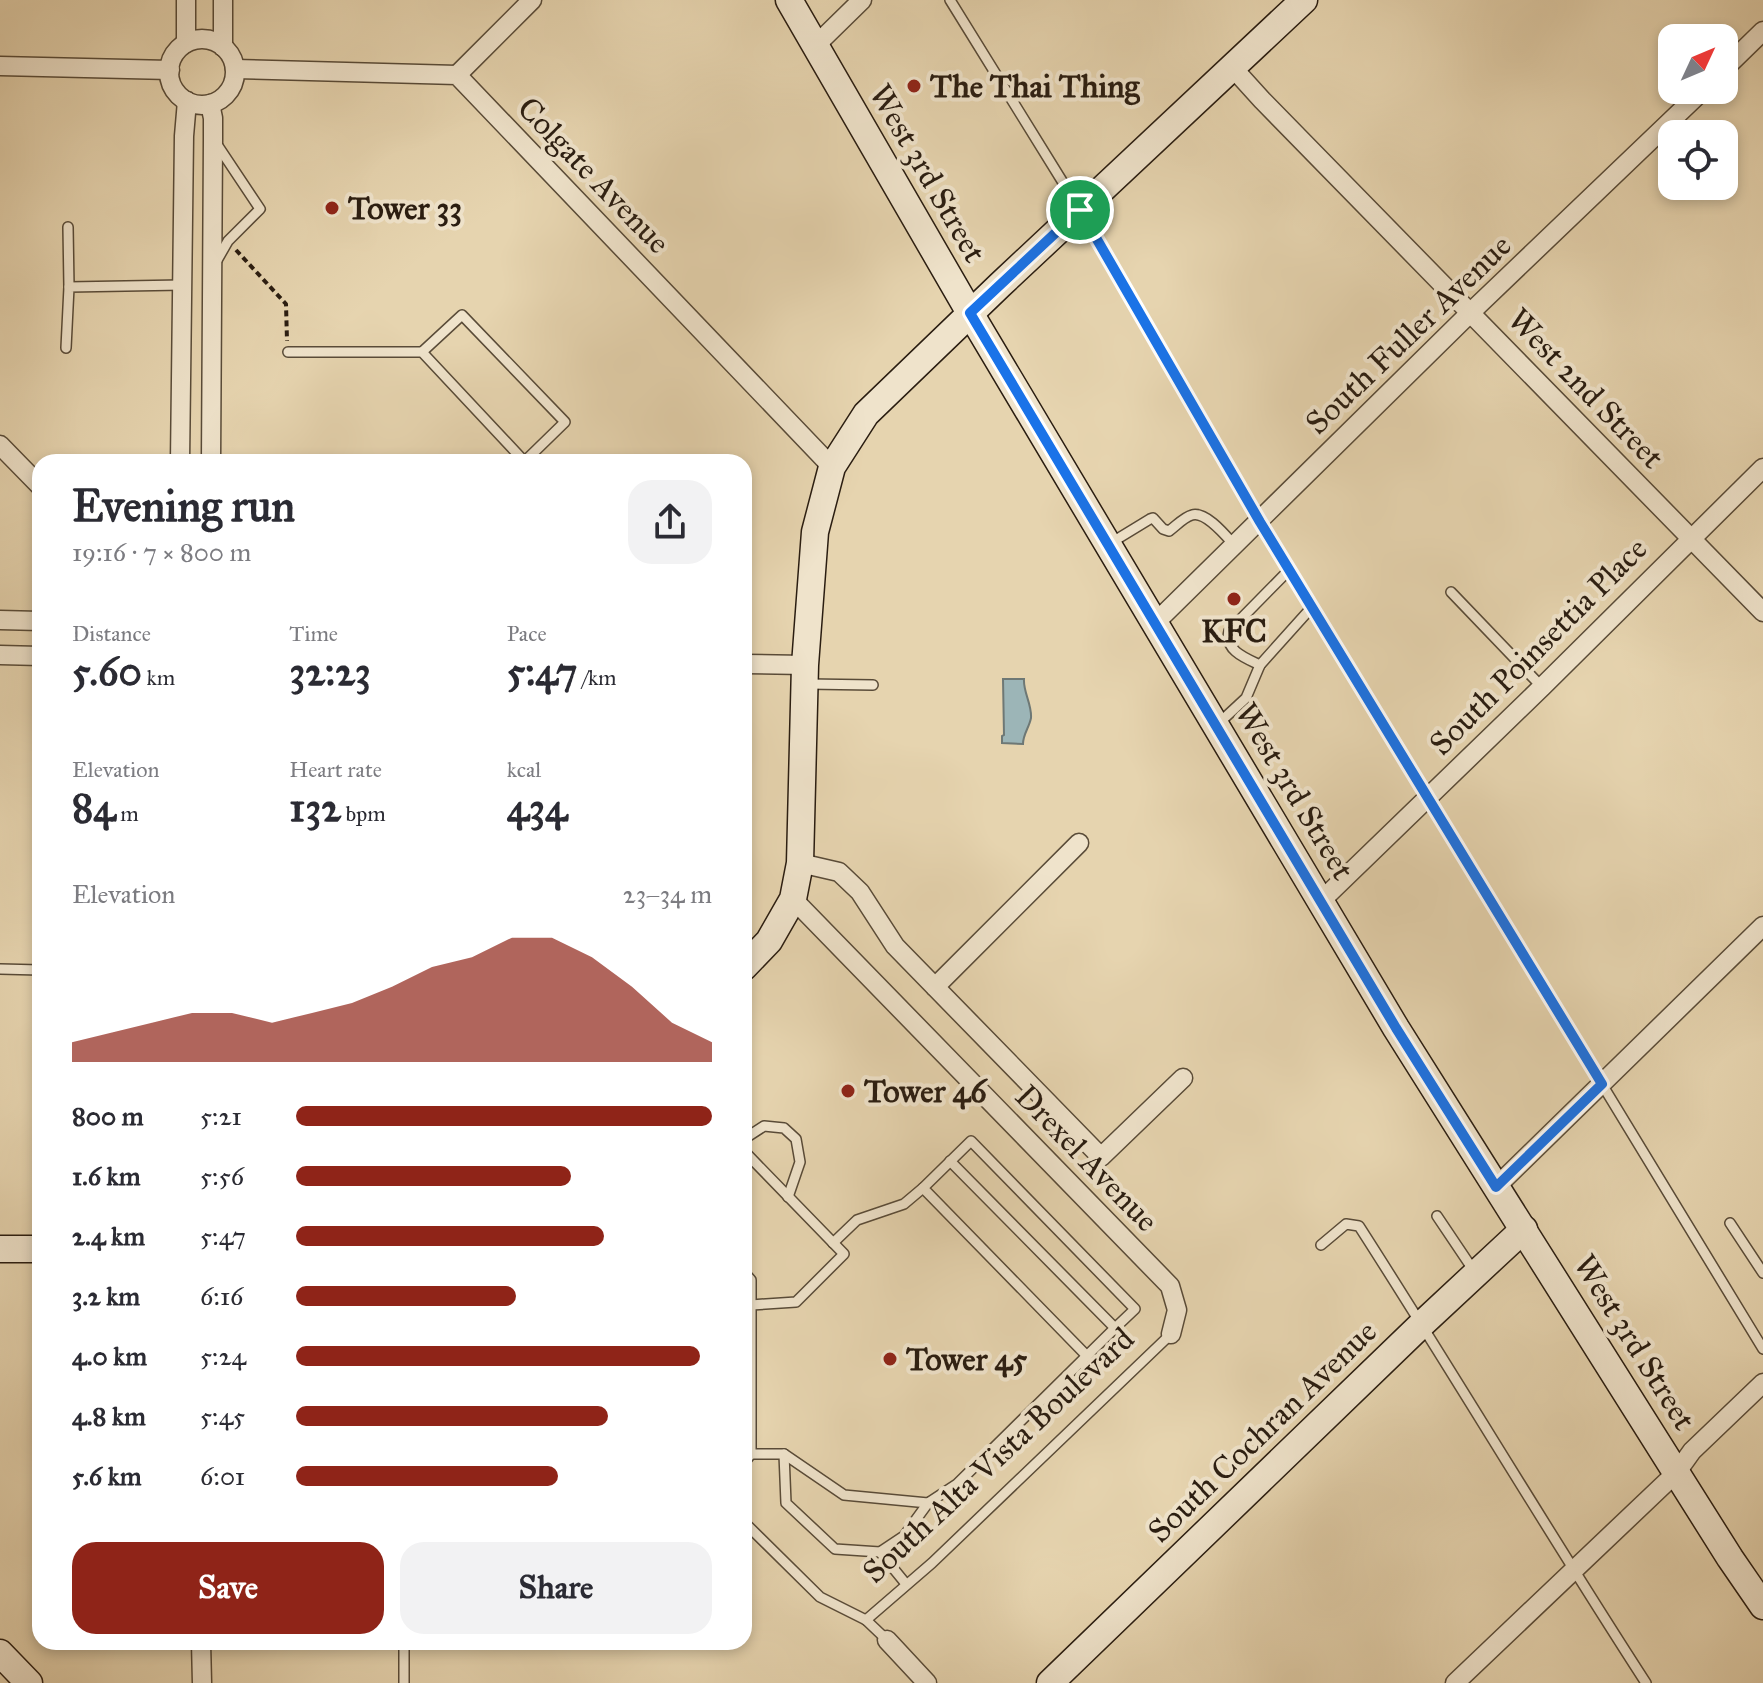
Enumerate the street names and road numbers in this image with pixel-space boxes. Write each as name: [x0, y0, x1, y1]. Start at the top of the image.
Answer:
street label: West 3rd Street: [861, 77, 994, 269]
street label: Colgate Avenue: [509, 89, 678, 262]
street label: South Fuller Avenue: [1297, 226, 1519, 442]
street label: West 2nd Street: [1499, 300, 1672, 477]
street label: South Poinsettia Place: [1421, 529, 1655, 763]
street label: West 3rd Street: [1227, 696, 1363, 887]
street label: Drexel Avenue: [1007, 1077, 1166, 1240]
street label: West 3rd Street: [1565, 1247, 1704, 1437]
street label: South Cochran Avenue: [1140, 1312, 1385, 1551]
street label: South Alta Vista Boulevard: [854, 1319, 1142, 1591]

